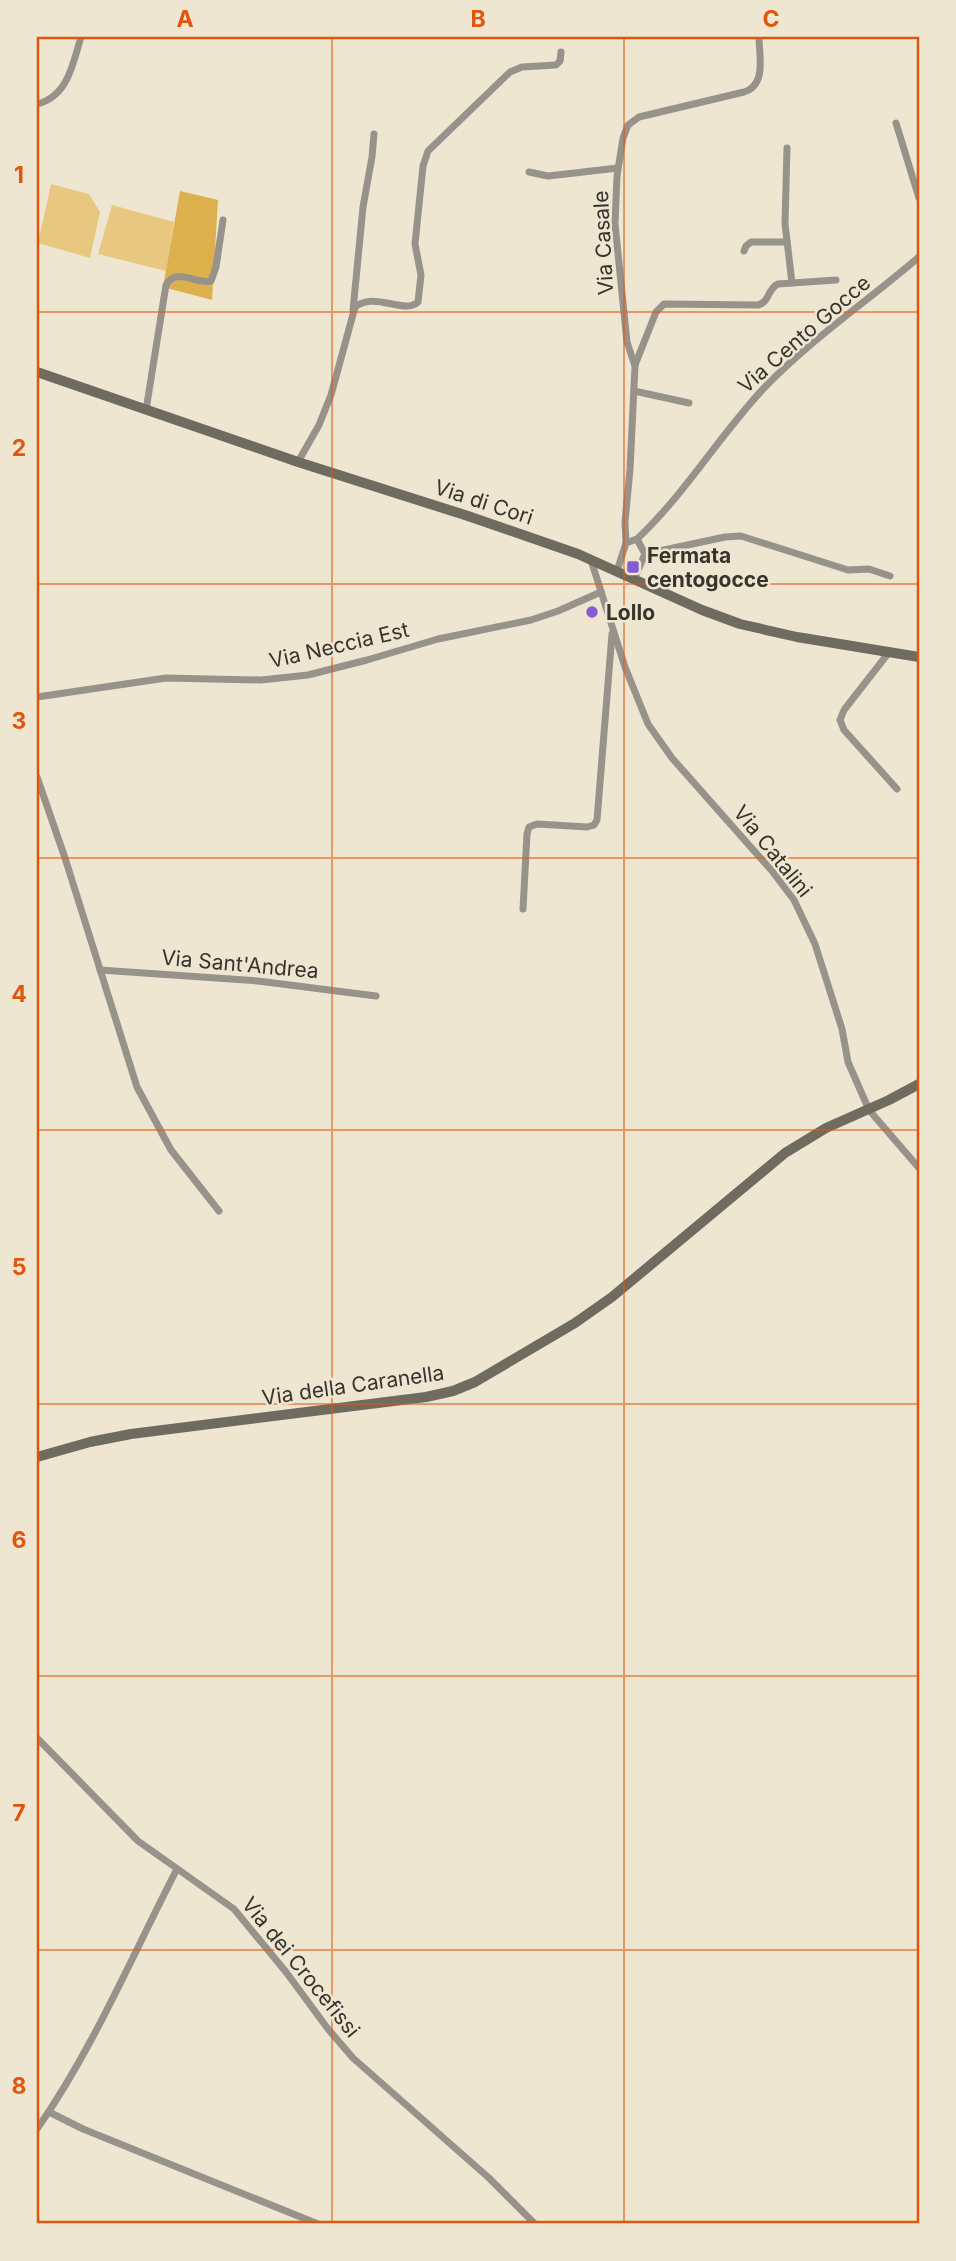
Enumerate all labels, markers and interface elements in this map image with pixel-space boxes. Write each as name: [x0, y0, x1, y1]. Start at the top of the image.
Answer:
text: A: [176, 5, 194, 33]
text: B: [470, 5, 486, 33]
text: C: [762, 5, 780, 33]
text: 1: [14, 161, 24, 189]
street label: Via Casale: [588, 190, 618, 296]
street label: Via Cento Gocce: [733, 270, 875, 398]
text: 2: [12, 434, 26, 462]
street label: Via di Cori: [431, 474, 537, 530]
place label: Fermata centogocce: [647, 543, 769, 592]
marker: Fermata centogocce: [625, 559, 641, 575]
place label: Lollo: [606, 600, 655, 625]
marker: Lollo: [584, 604, 600, 620]
street label: Via Neccia Est: [267, 617, 411, 673]
text: 3: [12, 707, 26, 735]
street label: Via Catalini: [728, 800, 818, 902]
street label: Via Sant'Andrea: [160, 945, 320, 983]
text: 4: [11, 980, 27, 1008]
text: 5: [12, 1253, 26, 1281]
street label: Via della Caranella: [260, 1360, 446, 1410]
text: 6: [12, 1526, 26, 1554]
text: 7: [12, 1799, 26, 1827]
street label: Via dei Crocefissi: [237, 1892, 365, 2042]
text: 8: [12, 2072, 26, 2100]

